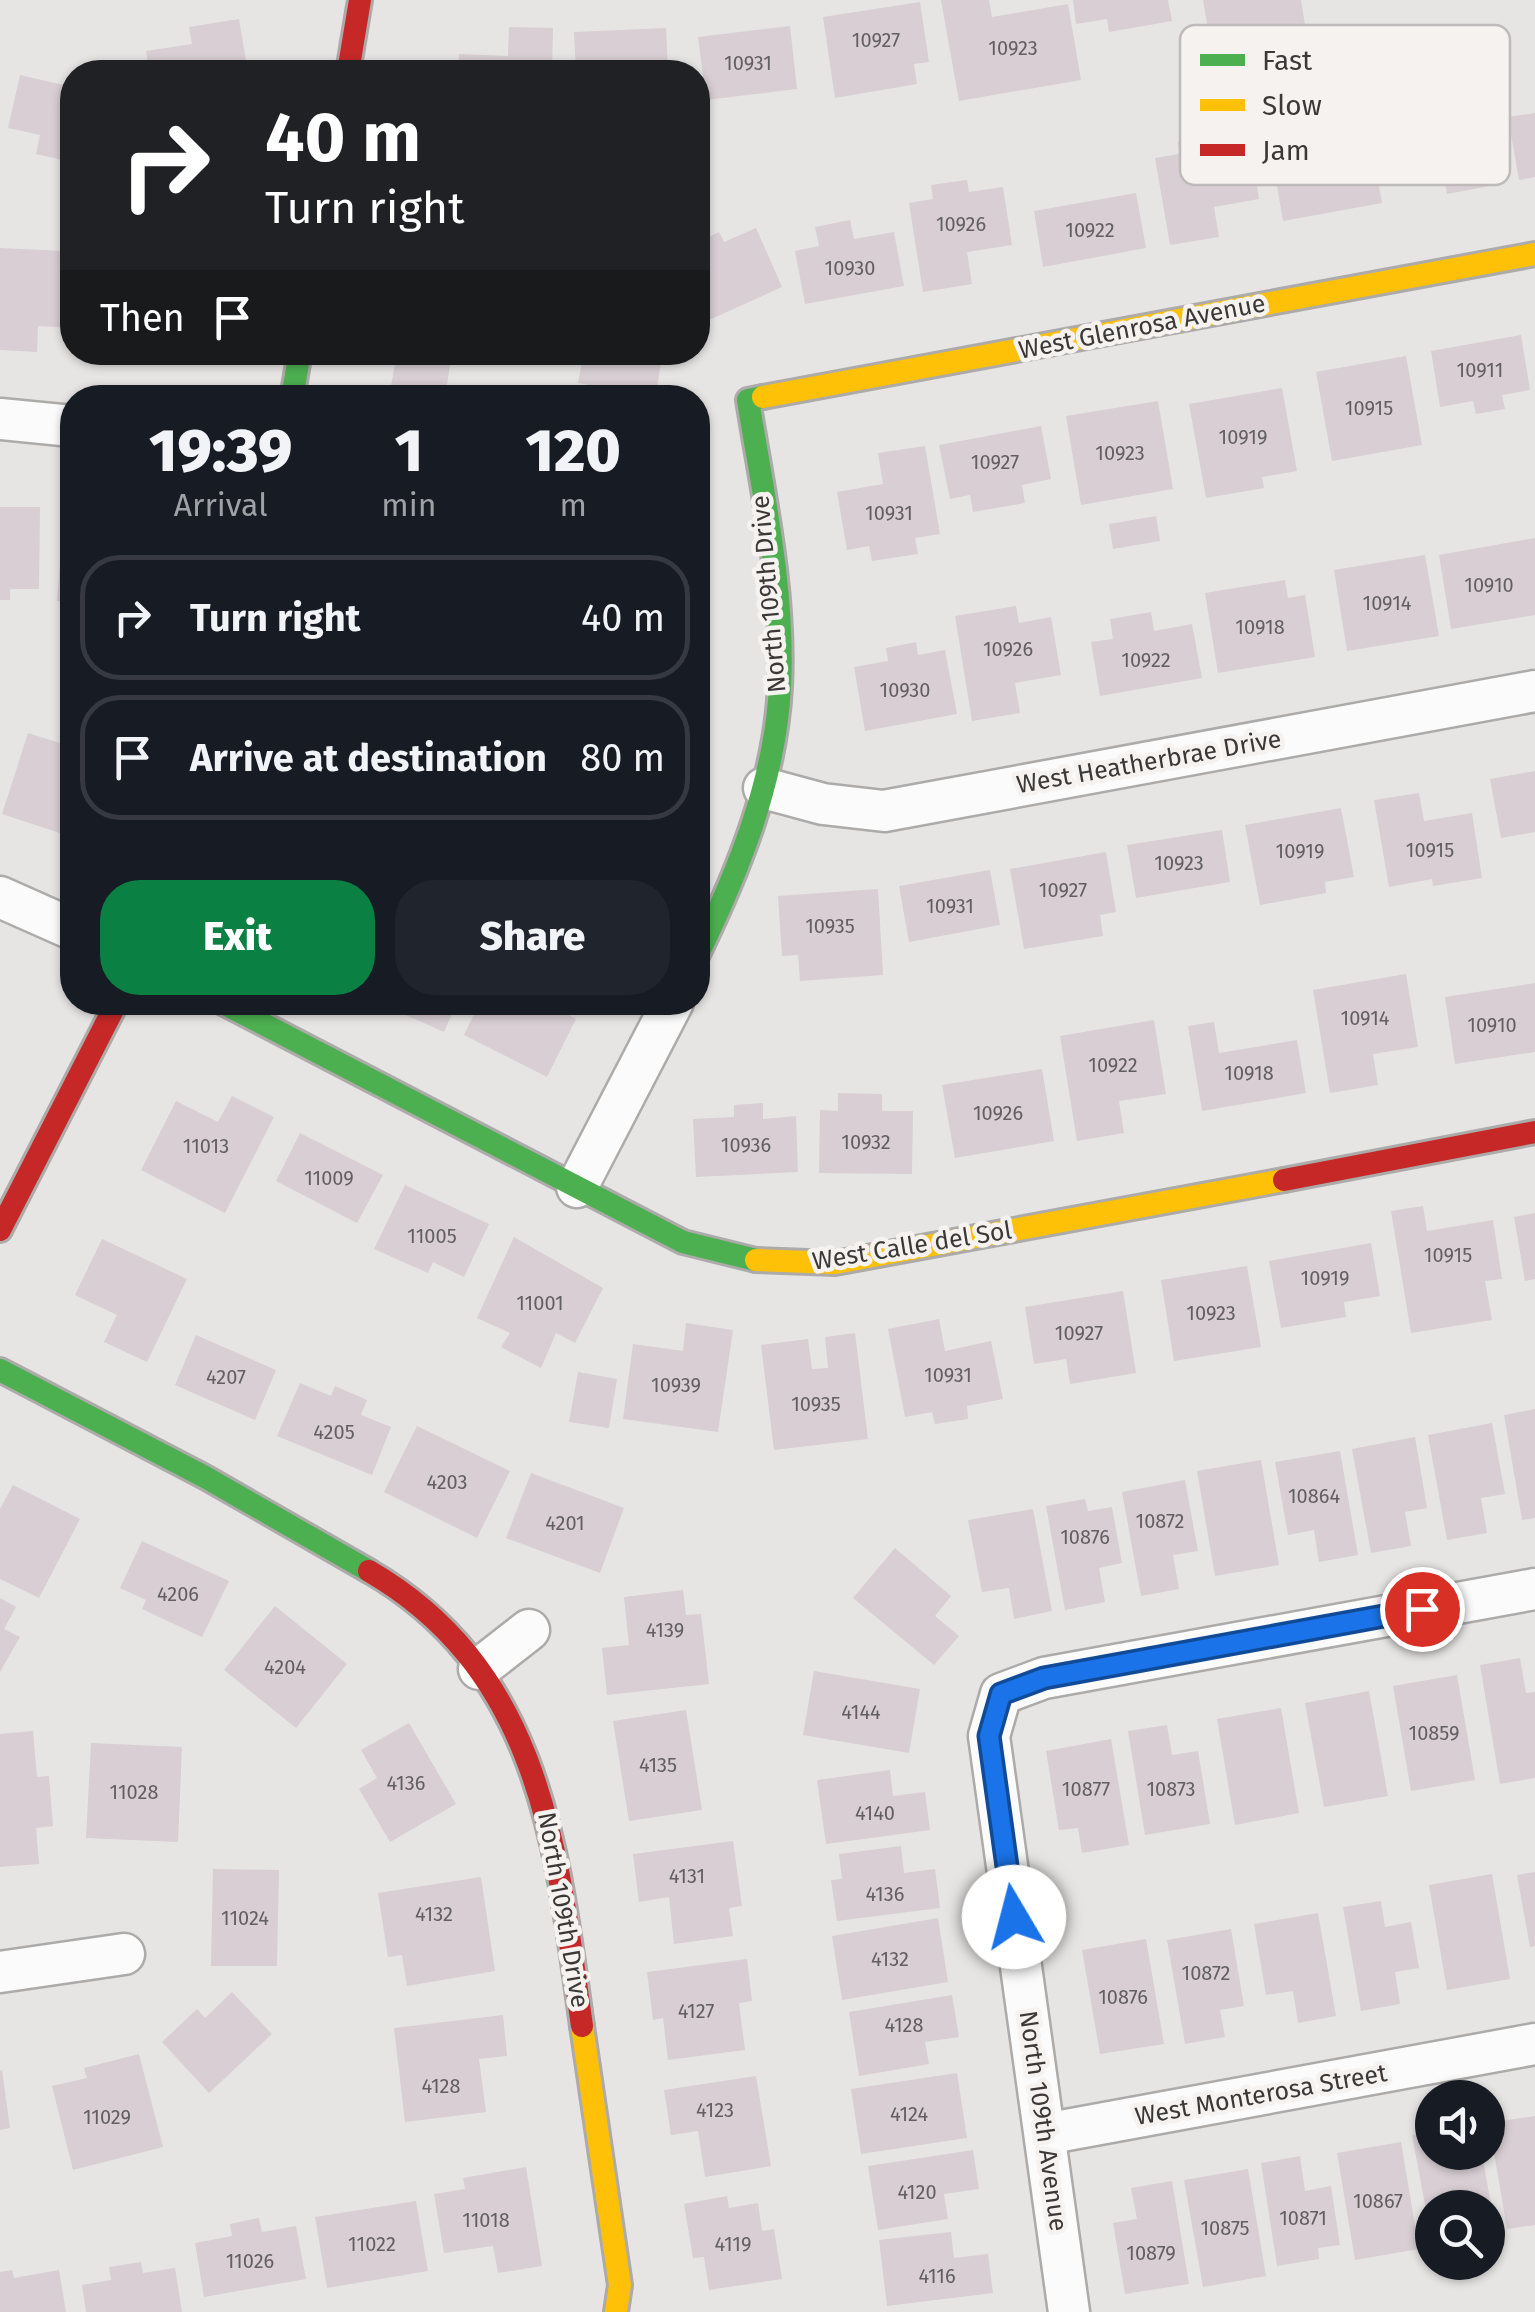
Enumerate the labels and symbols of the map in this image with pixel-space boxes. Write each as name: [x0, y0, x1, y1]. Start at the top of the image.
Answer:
legend: [1180, 25, 1510, 185]
house number: 10927: [852, 28, 900, 52]
house number: 10923: [988, 36, 1038, 60]
text: Fast: [1262, 44, 1313, 77]
house number: 10931: [724, 51, 772, 75]
text: Slow: [1262, 89, 1322, 122]
text: Jam: [1262, 134, 1310, 167]
house number: 10926: [936, 212, 986, 236]
house number: 10922: [1065, 218, 1115, 242]
house number: 10930: [825, 256, 875, 280]
street label: West Glenrosa Avenue: [1016, 288, 1268, 366]
house number: 10911: [1457, 358, 1503, 382]
house number: 10915: [1345, 396, 1393, 420]
house number: 10919: [1219, 425, 1267, 449]
house number: 10923: [1095, 441, 1145, 465]
house number: 10927: [971, 450, 1019, 474]
street label: North 109th Drive: [745, 494, 793, 694]
house number: 10931: [865, 501, 913, 525]
house number: 10910: [1464, 573, 1514, 597]
house number: 10914: [1362, 591, 1412, 615]
house number: 10918: [1235, 615, 1285, 639]
house number: 10926: [983, 637, 1033, 661]
house number: 10922: [1121, 648, 1171, 672]
house number: 10930: [880, 678, 930, 702]
street label: West Heatherbrae Drive: [1014, 724, 1284, 800]
house number: 10915: [1406, 838, 1454, 862]
house number: 10919: [1276, 839, 1324, 863]
house number: 10923: [1154, 851, 1204, 875]
house number: 10927: [1039, 878, 1087, 902]
house number: 10931: [926, 894, 974, 918]
house number: 10935: [805, 914, 855, 938]
house number: 10914: [1340, 1006, 1390, 1030]
house number: 10910: [1467, 1013, 1517, 1037]
house number: 10922: [1088, 1053, 1138, 1077]
house number: 10918: [1224, 1061, 1274, 1085]
house number: 10926: [973, 1101, 1023, 1125]
house number: 10932: [841, 1130, 891, 1154]
house number: 10936: [721, 1133, 771, 1157]
house number: 11013: [183, 1134, 229, 1158]
house number: 11009: [304, 1166, 354, 1190]
street label: West Calle del Sol: [810, 1215, 1014, 1277]
house number: 11005: [407, 1224, 457, 1248]
house number: 10915: [1424, 1243, 1472, 1267]
house number: 10919: [1301, 1266, 1349, 1290]
house number: 11001: [516, 1291, 564, 1315]
house number: 10923: [1186, 1301, 1236, 1325]
house number: 10927: [1055, 1321, 1103, 1345]
house number: 10931: [924, 1363, 972, 1387]
house number: 4207: [206, 1365, 246, 1389]
house number: 10939: [651, 1373, 701, 1397]
house number: 10935: [791, 1392, 841, 1416]
house number: 4205: [313, 1420, 355, 1444]
house number: 4203: [426, 1470, 468, 1494]
house number: 10864: [1288, 1484, 1340, 1508]
house number: 10872: [1135, 1509, 1185, 1533]
house number: 4201: [545, 1511, 585, 1535]
house number: 10876: [1060, 1525, 1110, 1549]
pin: [1380, 1567, 1465, 1652]
house number: 4206: [157, 1582, 199, 1606]
house number: 4139: [646, 1618, 684, 1642]
house number: 4204: [264, 1655, 306, 1679]
house number: 4144: [841, 1700, 881, 1724]
house number: 10859: [1408, 1721, 1460, 1745]
house number: 4135: [639, 1753, 677, 1777]
house number: 4136: [387, 1771, 425, 1795]
house number: 10877: [1062, 1777, 1110, 1801]
house number: 10873: [1146, 1777, 1196, 1801]
house number: 11028: [110, 1780, 158, 1804]
house number: 4140: [855, 1801, 895, 1825]
street label: North 109th Drive: [531, 1810, 595, 2010]
house number: 4131: [669, 1864, 705, 1888]
position arrow: [962, 1865, 1066, 1969]
house number: 4136: [866, 1882, 904, 1906]
house number: 4132: [415, 1902, 453, 1926]
house number: 11024: [221, 1906, 269, 1930]
house number: 4132: [871, 1947, 909, 1971]
house number: 10872: [1181, 1961, 1231, 1985]
house number: 10876: [1098, 1985, 1148, 2009]
house number: 4127: [678, 1999, 714, 2023]
street label: North 109th Avenue: [1013, 2009, 1073, 2233]
house number: 4128: [884, 2013, 924, 2037]
street label: West Monterosa Street: [1133, 2058, 1390, 2132]
house number: 4128: [421, 2074, 461, 2098]
house number: 4123: [696, 2098, 734, 2122]
house number: 4124: [890, 2102, 928, 2126]
house number: 11029: [83, 2105, 131, 2129]
house number: 4120: [897, 2180, 937, 2204]
house number: 10867: [1353, 2189, 1403, 2213]
house number: 10871: [1279, 2206, 1327, 2230]
house number: 11018: [462, 2208, 510, 2232]
house number: 10875: [1200, 2216, 1250, 2240]
house number: 11022: [348, 2232, 396, 2256]
house number: 4119: [714, 2232, 752, 2256]
house number: 10879: [1126, 2241, 1176, 2265]
house number: 11026: [226, 2249, 274, 2273]
house number: 4116: [918, 2264, 956, 2288]

